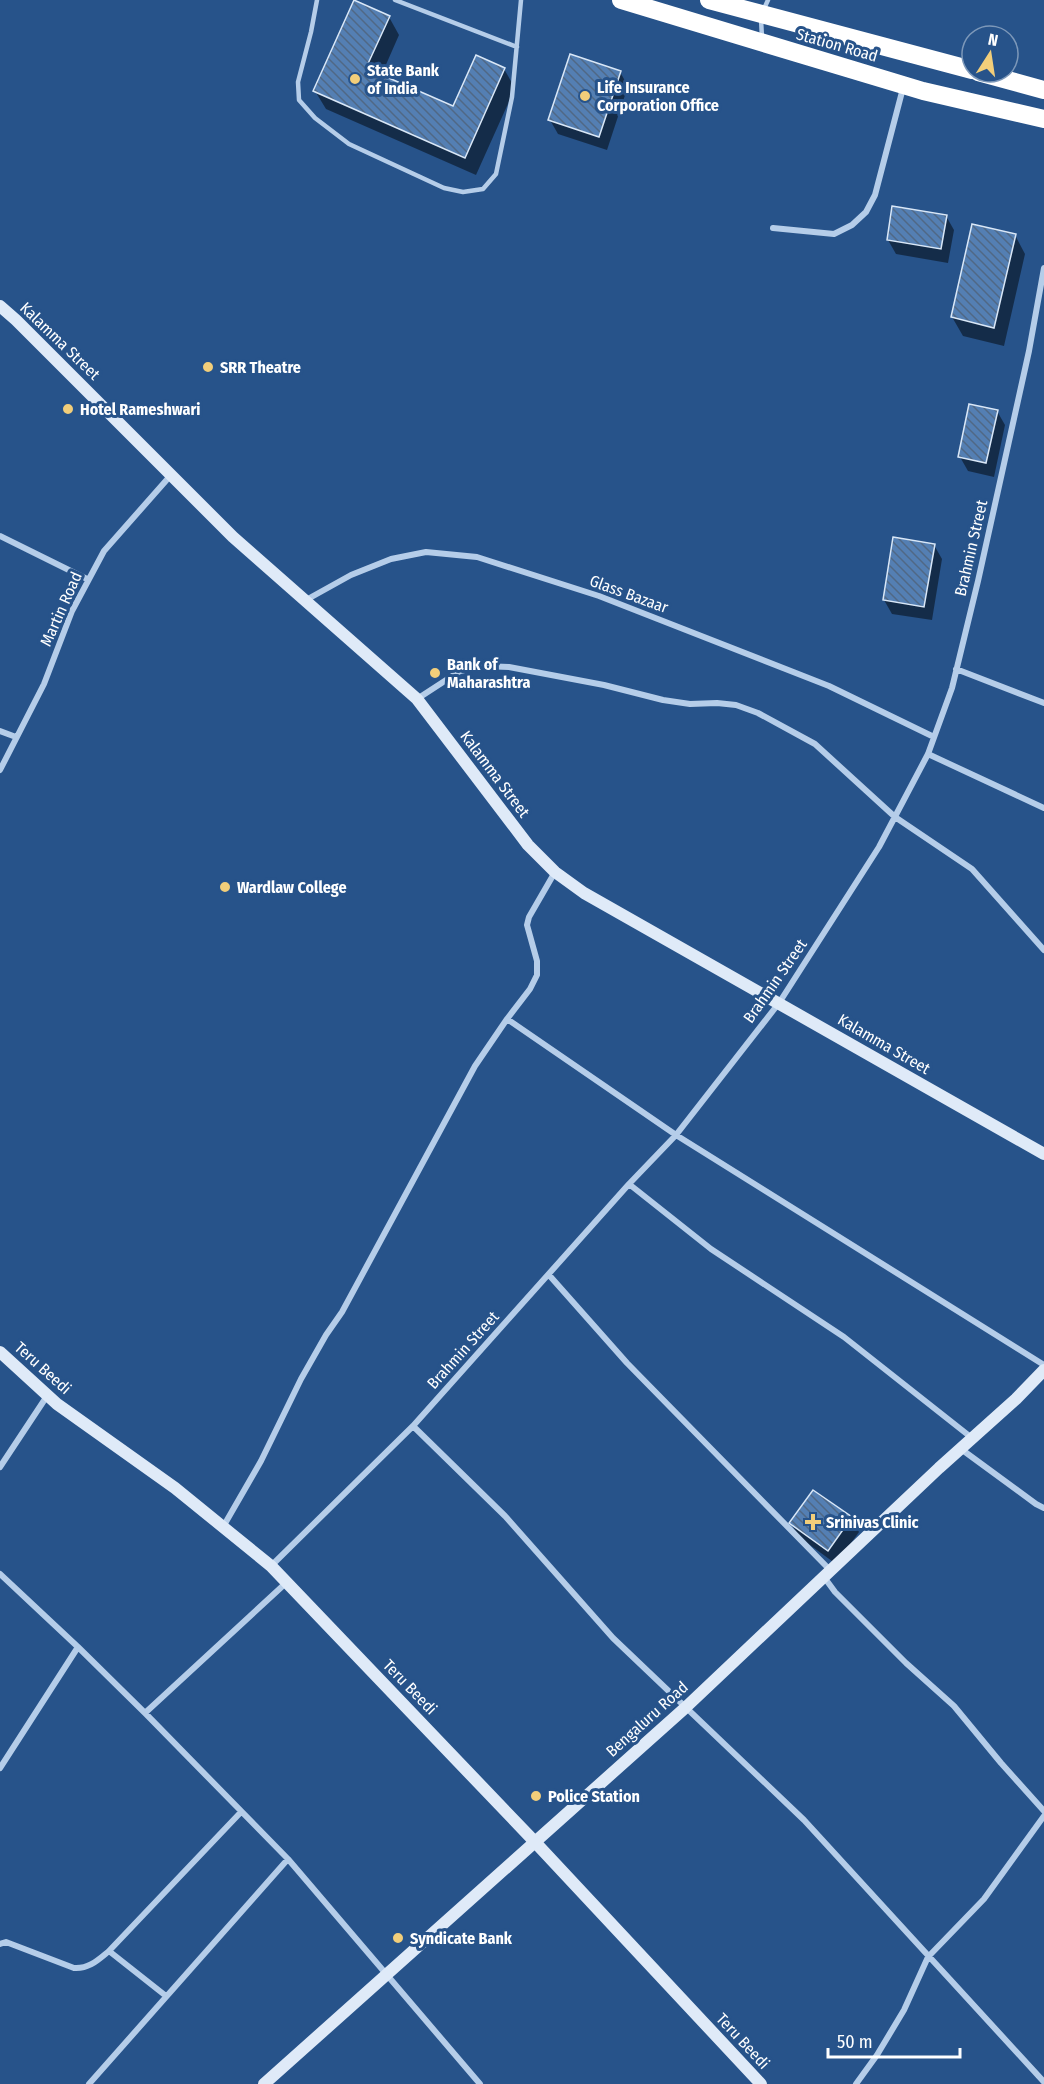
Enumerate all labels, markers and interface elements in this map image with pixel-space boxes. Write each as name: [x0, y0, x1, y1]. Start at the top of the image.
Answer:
street label: Station Road: [794, 24, 880, 66]
north arrow: [960, 24, 1020, 84]
text: N: [986, 30, 1000, 50]
place label: State Bank of India: [367, 61, 440, 98]
marker: State Bank of India: [348, 72, 362, 86]
place label: Life Insurance Corporation Office: [597, 78, 719, 115]
marker: Life Insurance Corporation Office: [578, 89, 592, 103]
street label: Kalamma Street: [16, 298, 104, 384]
place label: SRR Theatre: [220, 358, 301, 377]
marker: SRR Theatre: [201, 360, 215, 374]
place label: Hotel Rameshwari: [80, 400, 201, 419]
marker: Hotel Rameshwari: [61, 402, 75, 416]
street label: Brahmin Street: [951, 497, 991, 598]
street label: Martin Road: [36, 569, 86, 649]
street label: Glass Bazaar: [587, 571, 671, 617]
place label: Bank of Maharashtra: [447, 655, 530, 692]
marker: Bank of Maharashtra: [428, 666, 442, 680]
street label: Kalamma Street: [456, 727, 534, 822]
place label: Wardlaw College: [237, 878, 347, 897]
marker: Wardlaw College: [218, 880, 232, 894]
street label: Brahmin Street: [739, 935, 811, 1027]
street label: Kalamma Street: [834, 1010, 934, 1079]
street label: Brahmin Street: [423, 1307, 503, 1393]
street label: Teru Beedi: [11, 1338, 75, 1398]
marker: Srinivas Clinic: [804, 1513, 822, 1531]
place label: Srinivas Clinic: [826, 1513, 919, 1532]
street label: Teru Beedi: [379, 1655, 441, 1719]
street label: Bengaluru Road: [602, 1677, 692, 1761]
place label: Police Station: [548, 1787, 640, 1806]
marker: Police Station: [529, 1789, 543, 1803]
place label: Syndicate Bank: [410, 1929, 513, 1948]
marker: Syndicate Bank: [391, 1931, 405, 1945]
street label: Teru Beedi: [712, 2009, 774, 2073]
scale bar: [828, 2021, 960, 2059]
text: 50 m: [837, 2031, 873, 2053]

